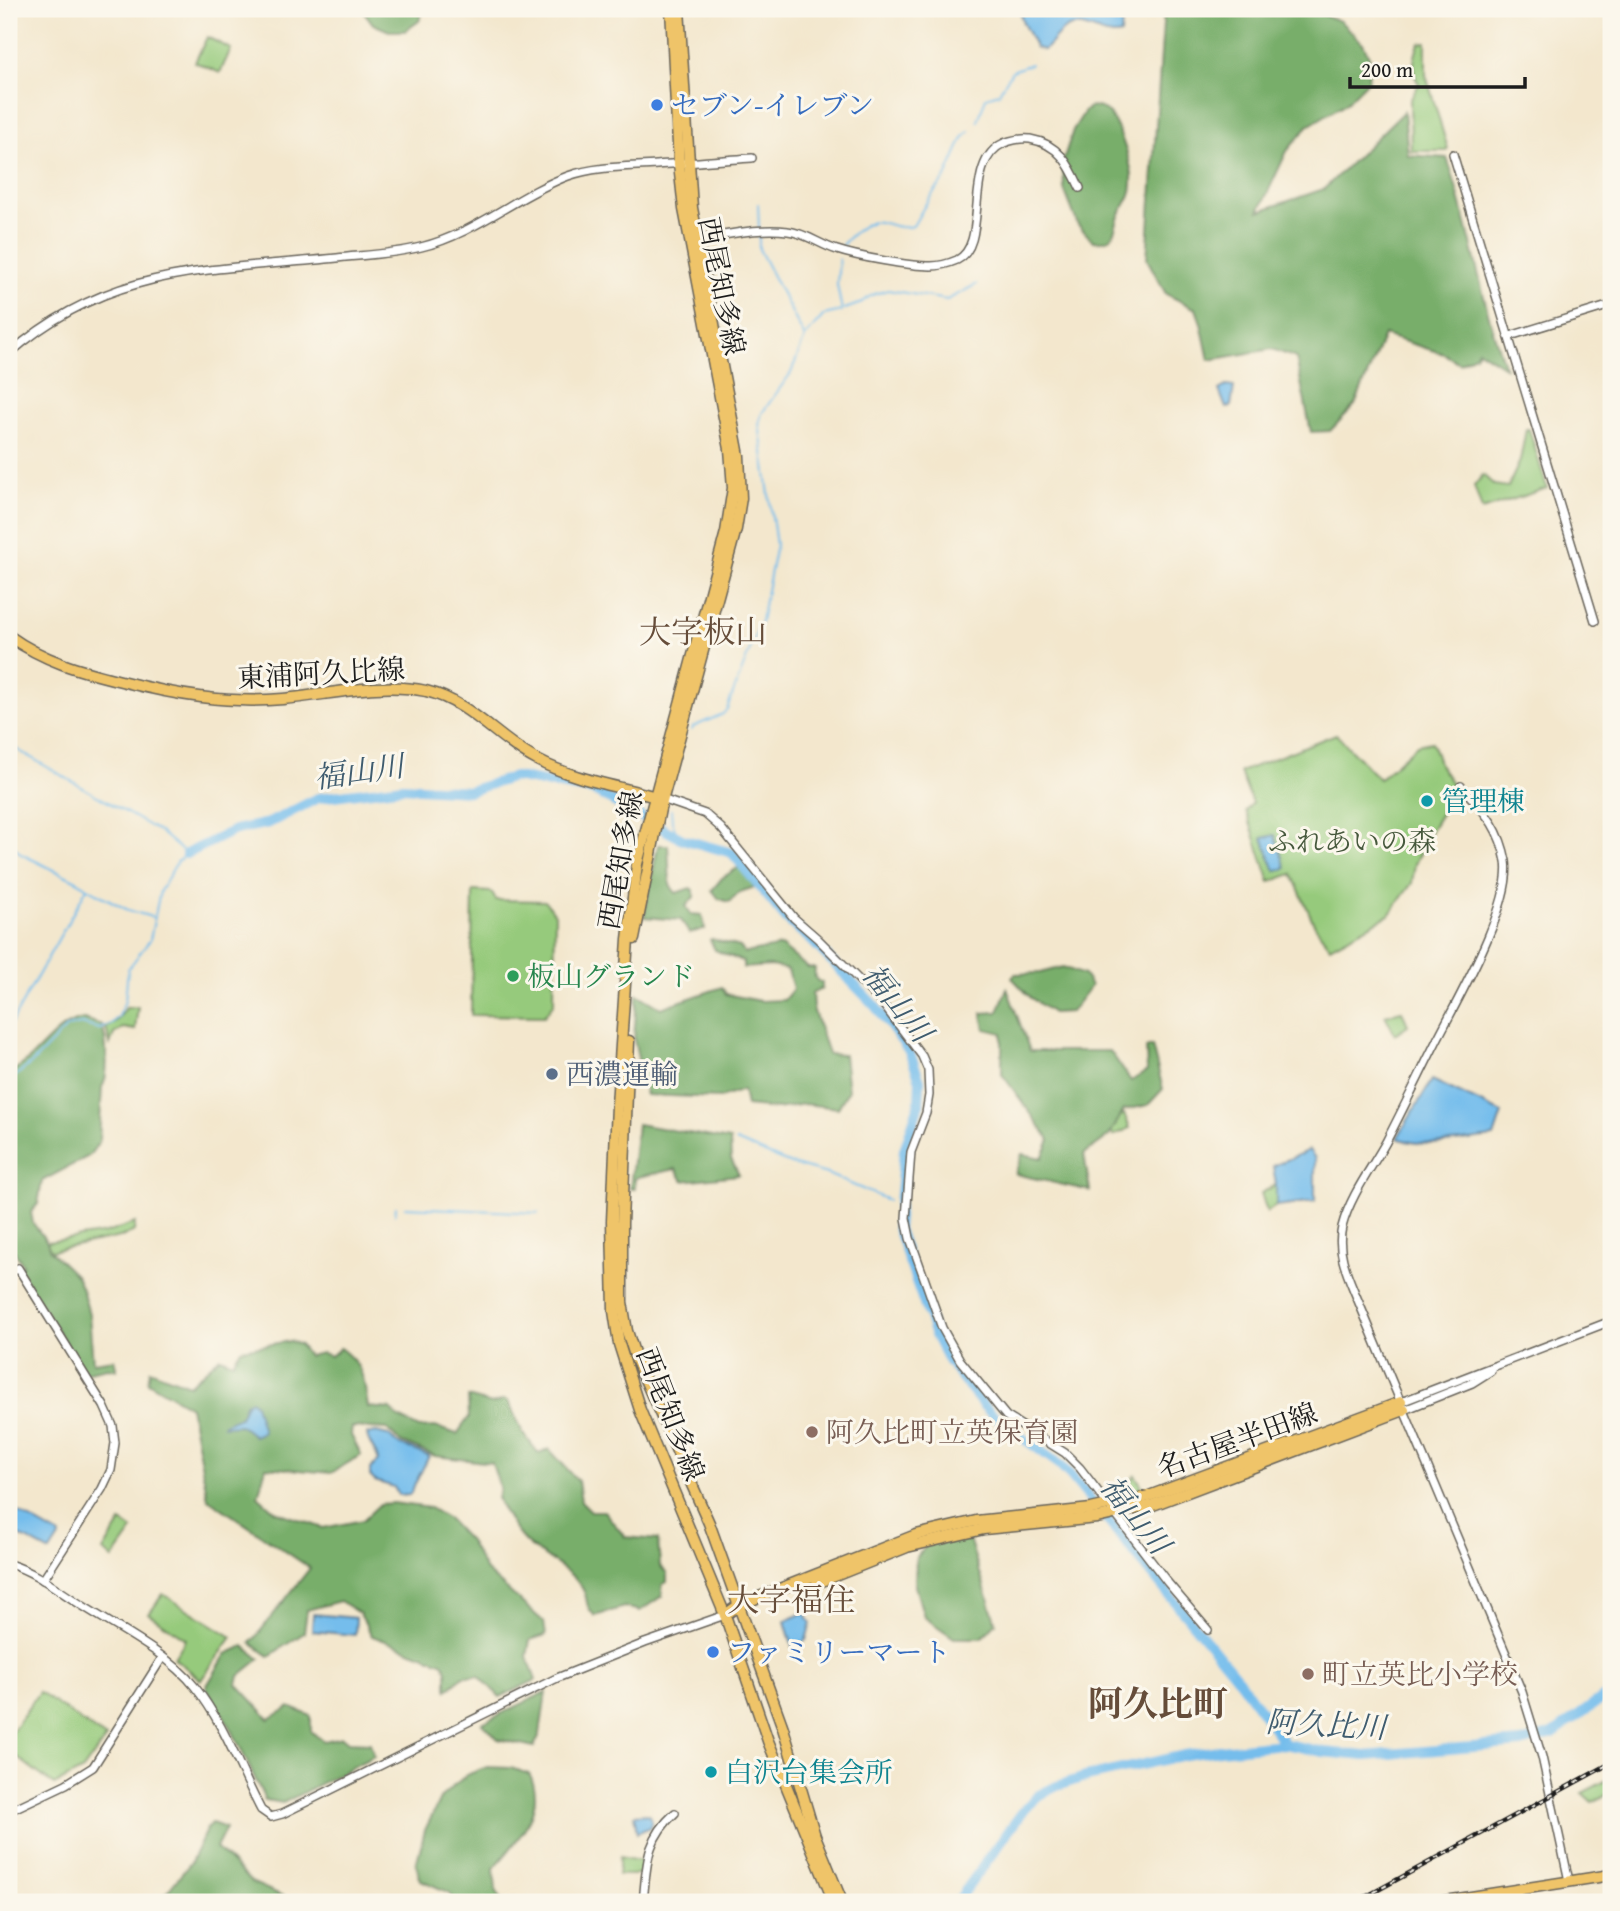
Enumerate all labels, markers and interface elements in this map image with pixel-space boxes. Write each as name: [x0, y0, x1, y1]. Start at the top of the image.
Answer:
scale bar: [1350, 46, 1526, 90]
text: 200 m: [1361, 54, 1413, 85]
place label: セブン-イレブン: [671, 84, 874, 125]
marker: セブン-イレブン: [649, 97, 665, 113]
street label: 西尾知多線: [689, 213, 756, 359]
district label: 大字板山: [639, 608, 767, 655]
street label: 東浦阿久比線: [236, 648, 406, 697]
water label: 福山川: [311, 743, 409, 799]
place label: 管理棟: [1441, 780, 1525, 821]
street label: 西尾知多線: [587, 787, 652, 932]
marker: 管理棟: [1419, 793, 1435, 809]
park label: ふれあいの森: [1268, 820, 1436, 861]
water label: 福山川: [852, 954, 945, 1054]
place label: 板山グランド: [527, 955, 695, 996]
marker: 板山グランド: [505, 968, 521, 984]
place label: 西濃運輸: [566, 1053, 678, 1094]
marker: 西濃運輸: [544, 1066, 560, 1082]
street label: 西尾知多線: [627, 1341, 716, 1487]
street label: 名古屋半田線: [1151, 1392, 1323, 1488]
place label: 阿久比町立英保育園: [826, 1411, 1078, 1452]
marker: 阿久比町立英保育園: [804, 1424, 820, 1440]
water label: 福山川: [1090, 1466, 1183, 1566]
district label: 大字福住: [727, 1576, 855, 1623]
place label: ファミリーマート: [727, 1631, 950, 1672]
marker: ファミリーマート: [705, 1644, 721, 1660]
place label: 町立英比小学校: [1322, 1653, 1518, 1694]
marker: 町立英比小学校: [1300, 1666, 1316, 1682]
district label: 阿久比町: [1088, 1678, 1228, 1729]
water label: 阿久比川: [1265, 1699, 1390, 1749]
place label: 白沢台集会所: [725, 1751, 893, 1792]
marker: 白沢台集会所: [703, 1764, 719, 1780]

